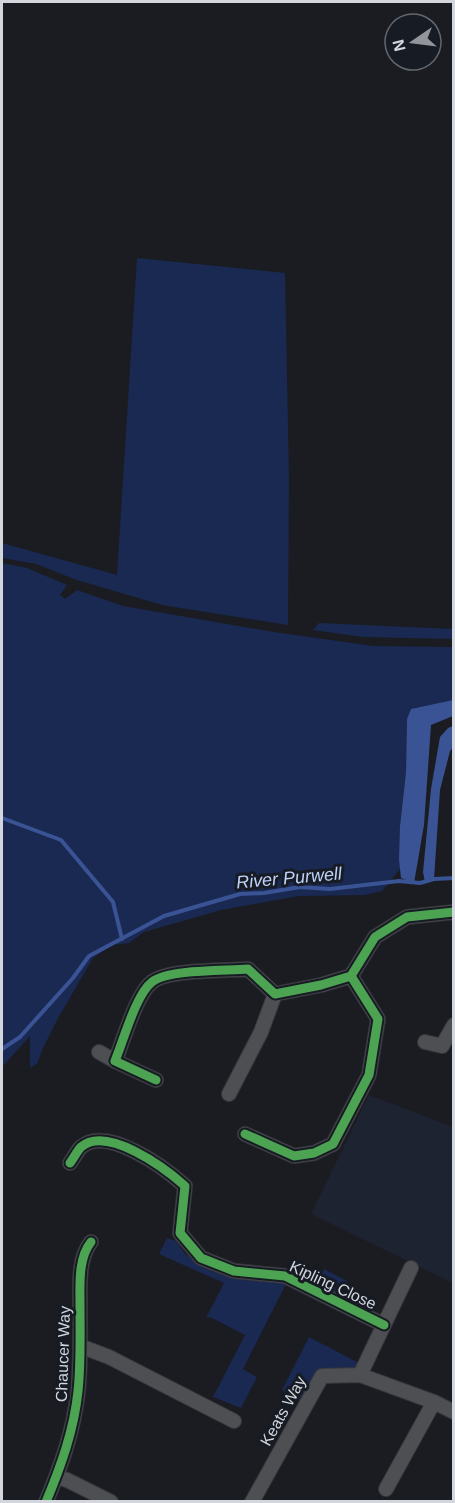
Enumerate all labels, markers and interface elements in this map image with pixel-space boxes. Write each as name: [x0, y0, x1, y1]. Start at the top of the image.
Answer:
north arrow: [383, 12, 443, 72]
text: N: [389, 38, 409, 53]
water label: River Purwell: [235, 863, 344, 893]
street label: Kipling Close: [287, 1258, 379, 1312]
street label: Chaucer Way: [53, 1306, 73, 1402]
street label: Keats Way: [257, 1373, 309, 1449]

